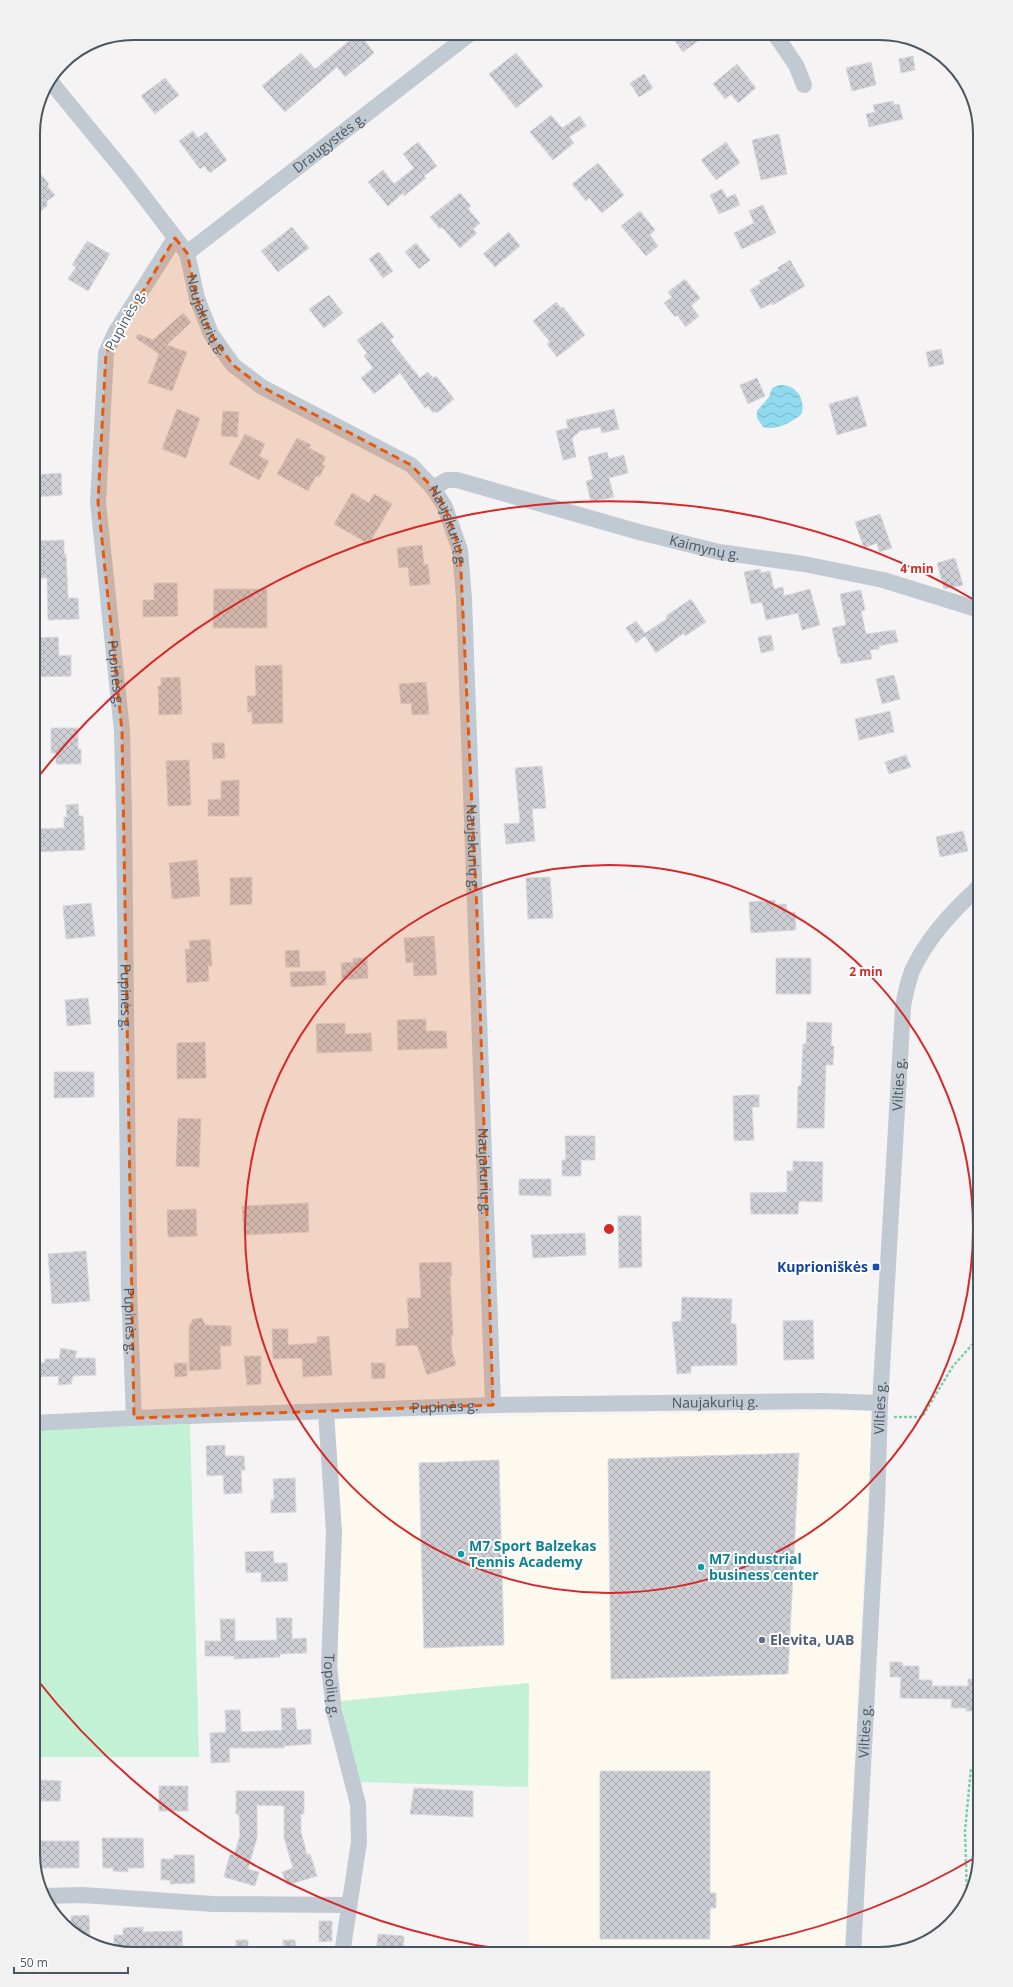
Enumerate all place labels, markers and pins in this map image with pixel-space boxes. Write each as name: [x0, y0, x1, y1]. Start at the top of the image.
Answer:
centre of rings: [602, 1222, 616, 1236]
place label: Kuprioniškės: [777, 1257, 868, 1276]
marker: Kuprioniškės: [871, 1262, 881, 1272]
place label: M7 Sport Balzekas Tennis Academy: [469, 1536, 597, 1571]
marker: M7 Sport Balzekas Tennis Academy: [456, 1549, 466, 1559]
place label: M7 industrial business center: [709, 1549, 819, 1584]
marker: M7 industrial business center: [696, 1562, 706, 1572]
place label: Elevita, UAB: [770, 1630, 854, 1649]
marker: Elevita, UAB: [757, 1635, 767, 1645]

